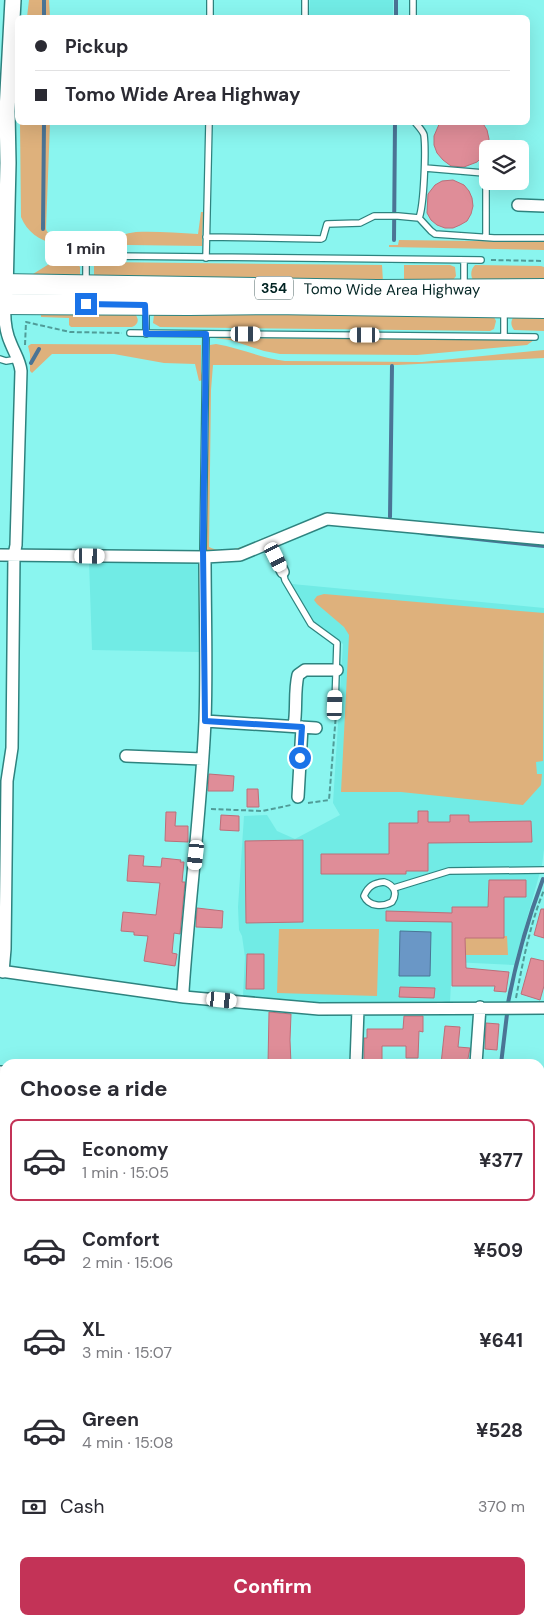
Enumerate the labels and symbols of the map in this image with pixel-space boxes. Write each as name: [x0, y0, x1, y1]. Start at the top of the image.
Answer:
callout: 1 min: [45, 232, 127, 266]
road number: 354: [255, 276, 293, 300]
street label: Tomo Wide Area Highway: [304, 279, 481, 300]
route end: [75, 293, 97, 315]
car: [231, 327, 261, 342]
car: [350, 328, 380, 343]
car: [262, 540, 289, 574]
car: [74, 548, 105, 564]
car: [326, 690, 343, 720]
route start: [289, 747, 311, 769]
car: [186, 839, 205, 871]
car: [206, 991, 237, 1009]

